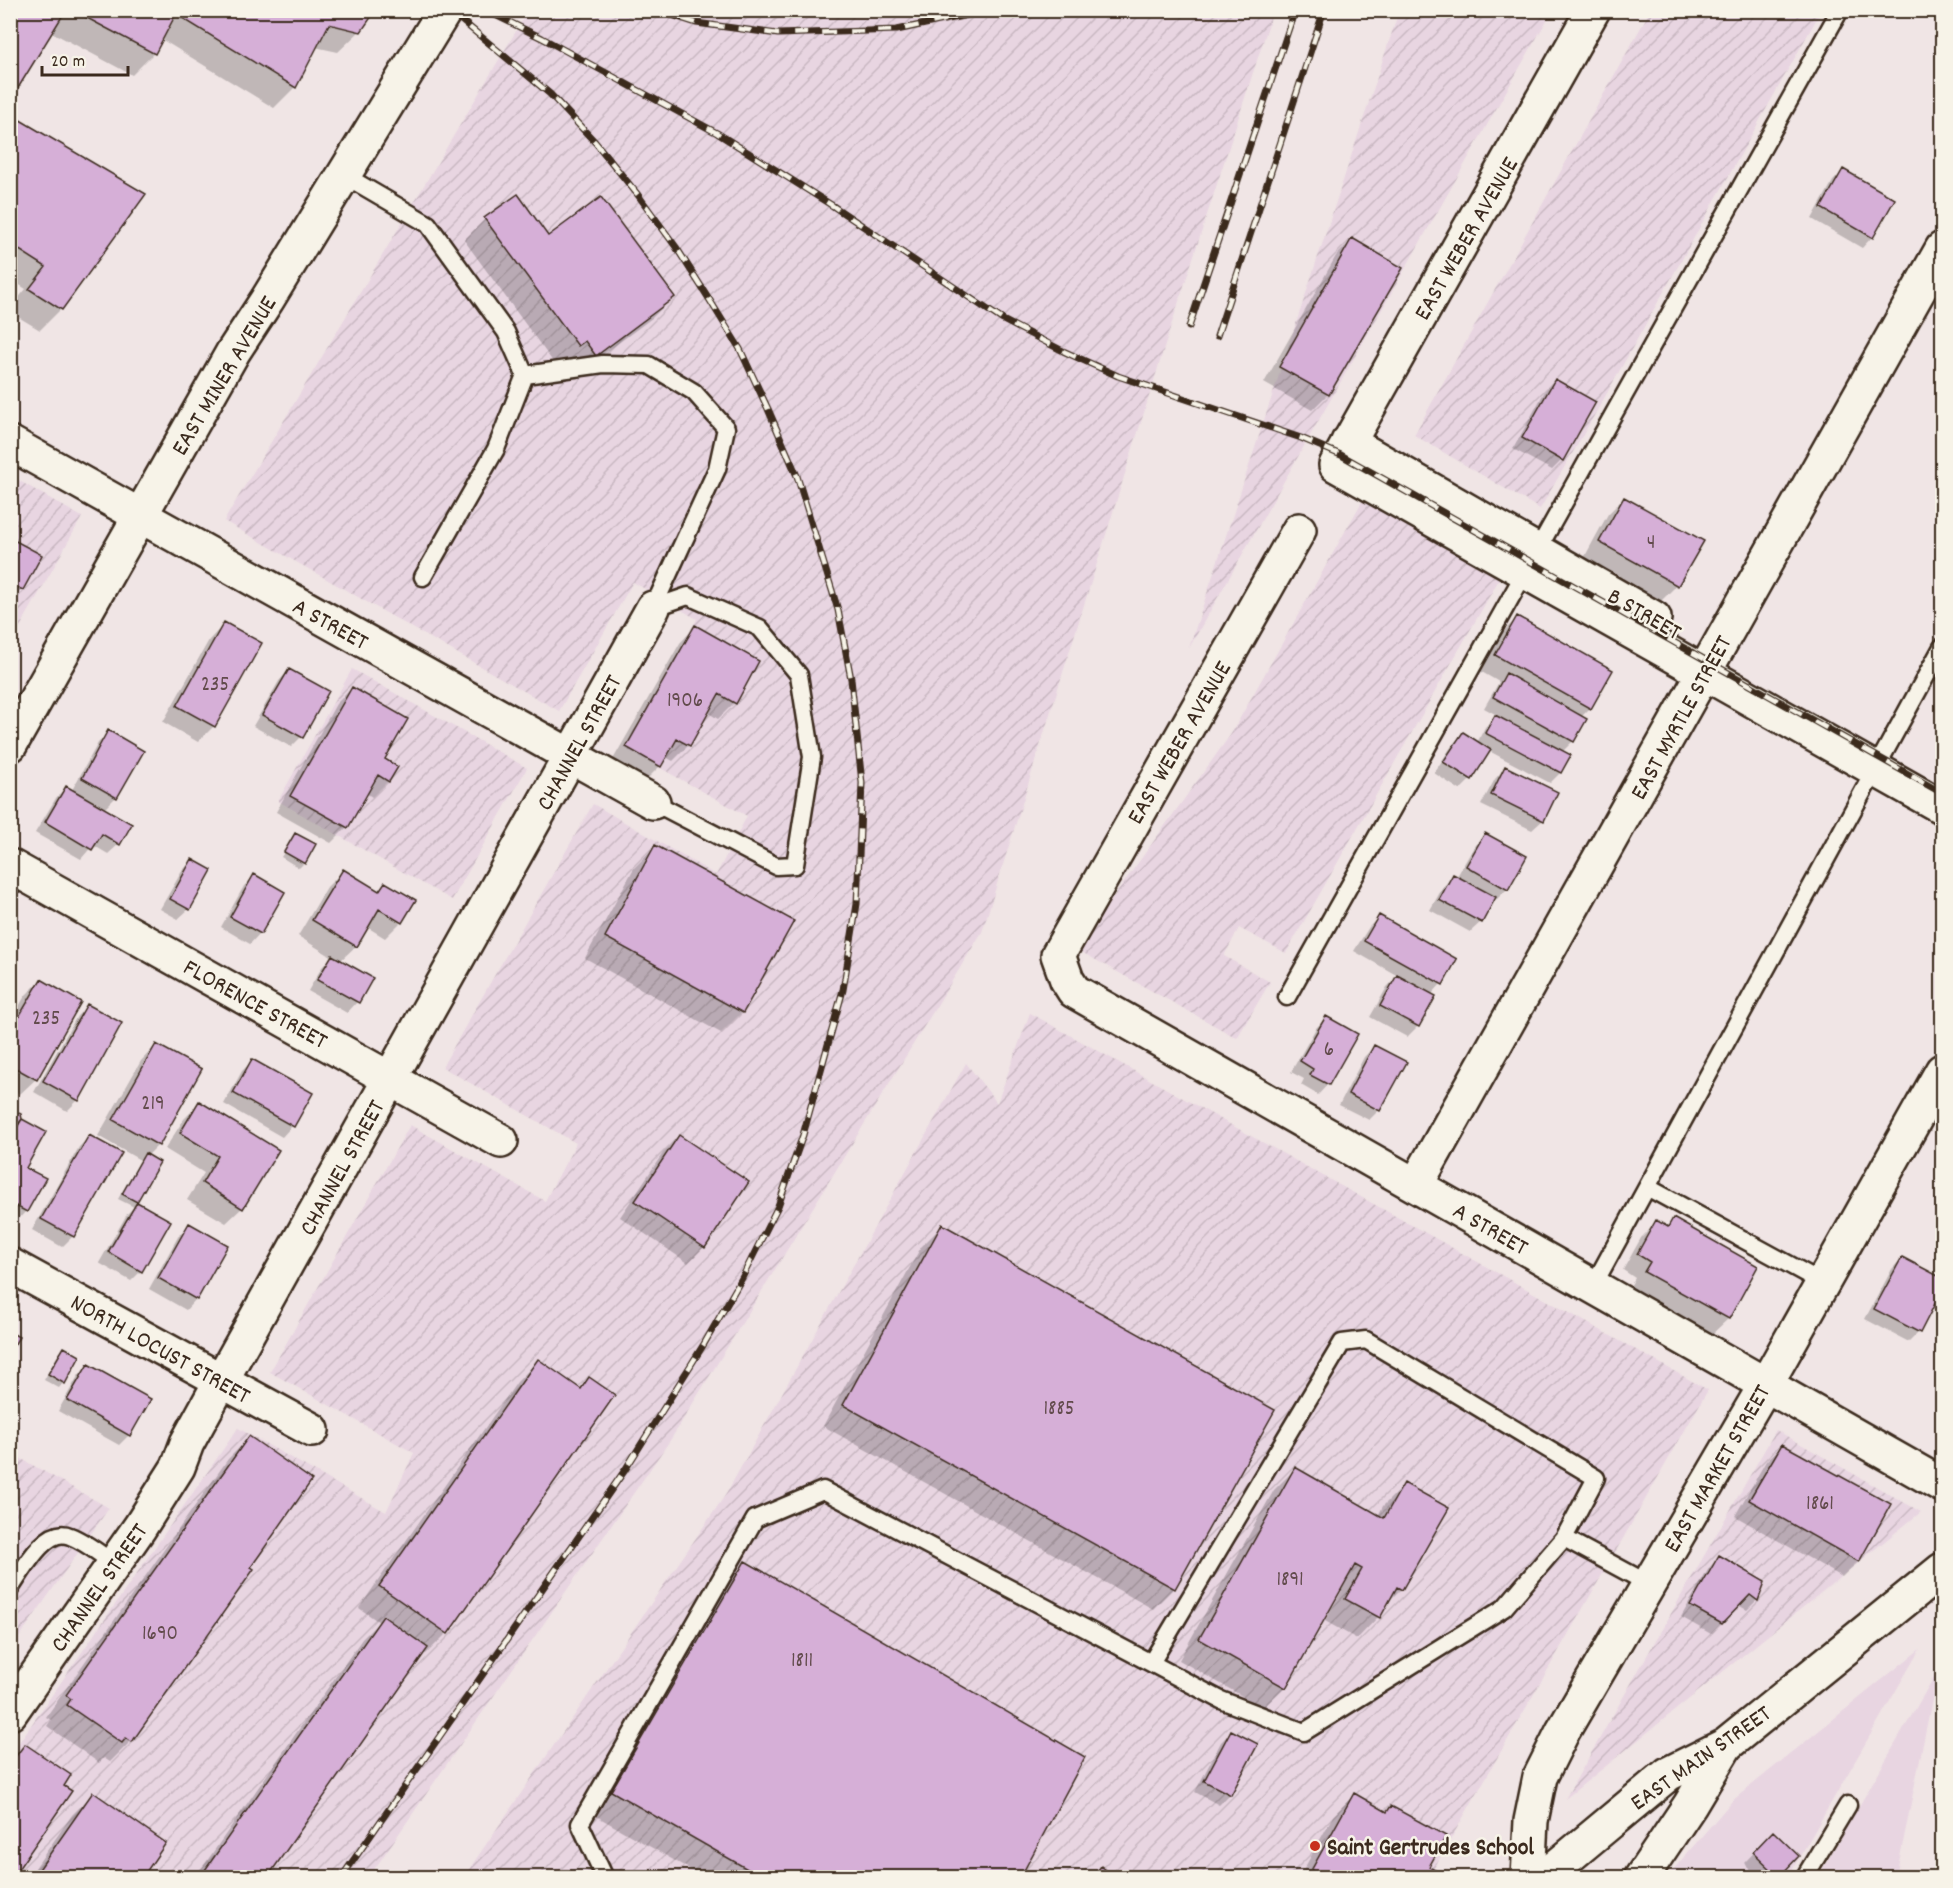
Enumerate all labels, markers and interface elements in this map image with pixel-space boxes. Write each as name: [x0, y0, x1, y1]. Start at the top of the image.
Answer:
scale bar: [42, 39, 128, 77]
text: 20 m: [51, 50, 85, 75]
street label: EAST WEBER AVENUE: [1407, 151, 1528, 328]
street label: EAST MINER AVENUE: [164, 290, 287, 463]
house number: 4: [1647, 529, 1655, 559]
street label: B STREET: [1600, 581, 1687, 651]
street label: A STREET: [285, 591, 374, 661]
street label: EAST MYRTLE STREET: [1623, 630, 1742, 807]
street label: EAST WEBER AVENUE: [1120, 655, 1241, 832]
street label: CHANNEL STREET: [529, 669, 632, 817]
house number: 235: [201, 671, 229, 701]
house number: 1906: [667, 687, 703, 717]
street label: FLORENCE STREET: [176, 952, 333, 1060]
house number: 235: [32, 1005, 60, 1035]
house number: 6: [1324, 1036, 1334, 1066]
house number: 219: [141, 1090, 165, 1120]
street label: CHANNEL STREET: [292, 1094, 395, 1242]
street label: A STREET: [1446, 1195, 1534, 1266]
street label: NORTH LOCUST STREET: [64, 1287, 256, 1414]
street label: EAST MARKET STREET: [1657, 1379, 1781, 1560]
house number: 1885: [1043, 1395, 1075, 1425]
house number: 1861: [1806, 1490, 1834, 1520]
street label: CHANNEL STREET: [43, 1517, 158, 1660]
house number: 1891: [1276, 1566, 1304, 1596]
house number: 1690: [142, 1620, 178, 1650]
house number: 1811: [791, 1647, 813, 1677]
street label: EAST MAIN STREET: [1624, 1698, 1779, 1821]
place label: Saint Gertrudes School: [1327, 1832, 1534, 1866]
marker: Saint Gertrudes School: [1308, 1839, 1322, 1853]

